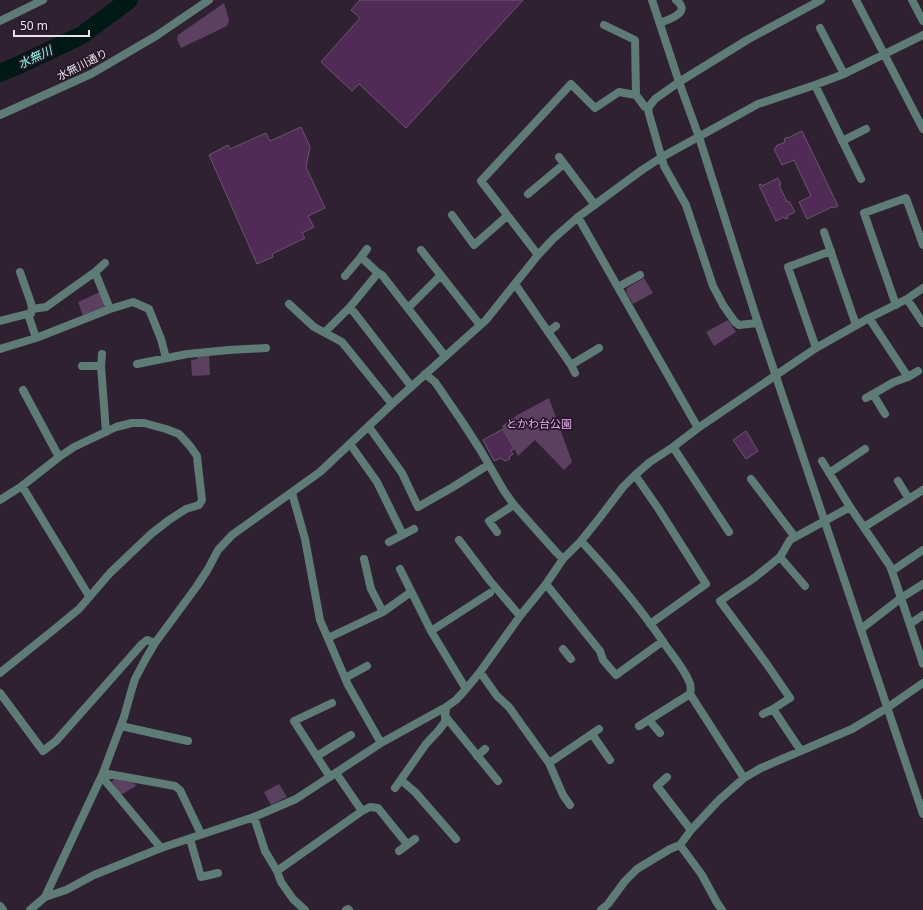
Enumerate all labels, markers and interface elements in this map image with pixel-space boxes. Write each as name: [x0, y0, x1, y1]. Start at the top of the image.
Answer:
scale bar: [14, 12, 89, 38]
text: 50 m: [20, 17, 48, 34]
water label: 水無川: [15, 41, 57, 72]
street label: 水無川通り: [54, 45, 110, 83]
park label: とかわ台公園: [506, 416, 572, 431]

